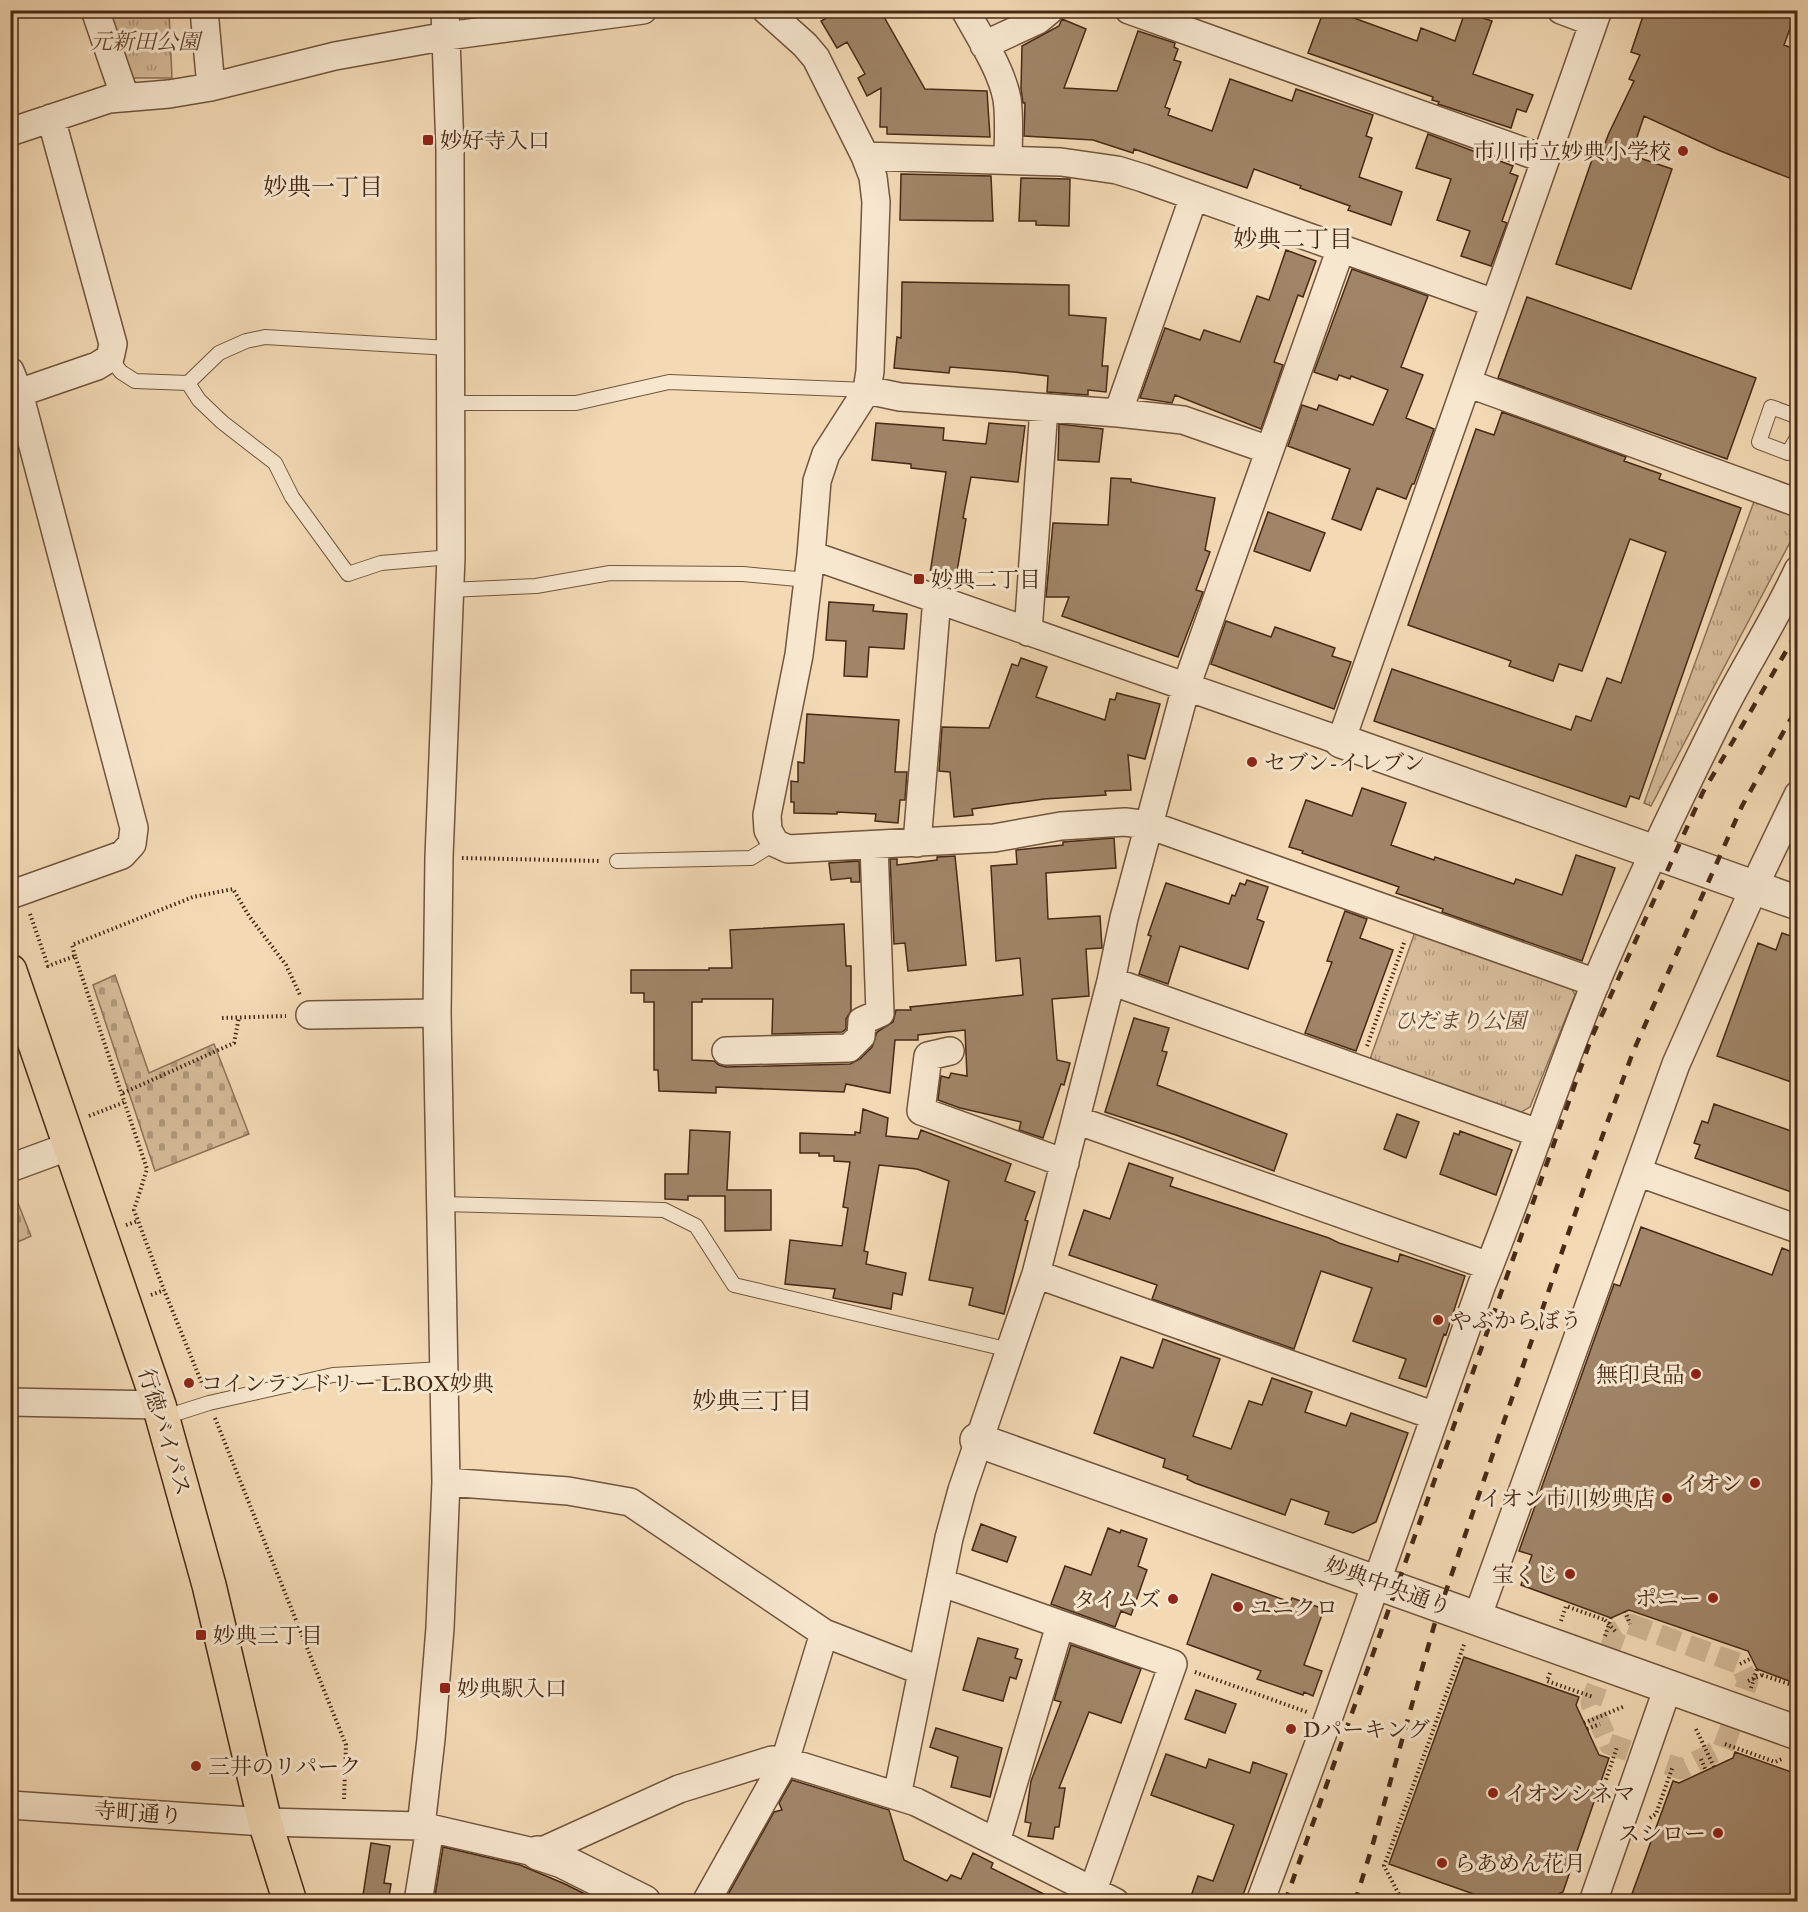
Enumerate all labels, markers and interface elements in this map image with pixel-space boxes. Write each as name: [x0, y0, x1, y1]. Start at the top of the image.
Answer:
park label: 元新田公園: [90, 28, 203, 55]
place label: 妙好寺入口: [440, 127, 550, 154]
marker: 妙好寺入口: [421, 133, 435, 147]
place label: 市川市立妙典小学校: [1473, 138, 1671, 165]
marker: 市川市立妙典小学校: [1676, 144, 1690, 158]
district label: 妙典一丁目: [263, 172, 383, 202]
district label: 妙典二丁目: [1233, 224, 1353, 254]
place label: 妙典二丁目: [931, 566, 1041, 593]
marker: 妙典二丁目: [912, 572, 926, 586]
place label: セブン-イレブン: [1264, 749, 1425, 776]
marker: セブン-イレブン: [1245, 755, 1259, 769]
park label: ひだまり公園: [1394, 1007, 1529, 1034]
place label: やぶからぼう: [1450, 1307, 1582, 1334]
marker: やぶからぼう: [1431, 1313, 1445, 1327]
place label: 無印良品: [1596, 1361, 1684, 1388]
street label: 行徳バイパス: [133, 1365, 197, 1499]
marker: 無印良品: [1689, 1367, 1703, 1381]
place label: コインランドリー L.BOX妙典: [201, 1370, 494, 1397]
marker: コインランドリー L.BOX妙典: [182, 1376, 196, 1390]
district label: 妙典三丁目: [692, 1386, 812, 1416]
place label: イオン: [1678, 1470, 1743, 1497]
marker: イオン: [1748, 1476, 1762, 1490]
place label: イオン市川妙典店: [1480, 1485, 1655, 1512]
marker: イオン市川妙典店: [1660, 1491, 1674, 1505]
street label: 妙典中央通り: [1321, 1551, 1455, 1621]
place label: 宝くじ: [1492, 1561, 1558, 1588]
marker: 宝くじ: [1563, 1567, 1577, 1581]
place label: ポニー: [1635, 1585, 1701, 1612]
place label: タイムズ: [1073, 1586, 1161, 1613]
marker: ポニー: [1706, 1591, 1720, 1605]
marker: タイムズ: [1166, 1592, 1180, 1606]
place label: ユニクロ: [1250, 1594, 1338, 1621]
marker: ユニクロ: [1231, 1600, 1245, 1614]
place label: 妙典三丁目: [213, 1622, 323, 1649]
marker: 妙典三丁目: [194, 1628, 208, 1642]
place label: 妙典駅入口: [457, 1675, 567, 1702]
marker: 妙典駅入口: [438, 1681, 452, 1695]
place label: Dパーキング: [1303, 1716, 1430, 1743]
marker: Dパーキング: [1284, 1722, 1298, 1736]
place label: 三井のリパーク: [208, 1753, 361, 1780]
marker: 三井のリパーク: [189, 1759, 203, 1773]
place label: イオンシネマ: [1505, 1780, 1635, 1807]
marker: イオンシネマ: [1486, 1786, 1500, 1800]
street label: 寺町通り: [93, 1796, 183, 1830]
place label: スシロー: [1618, 1820, 1706, 1847]
marker: スシロー: [1711, 1826, 1725, 1840]
place label: らあめん花月: [1454, 1850, 1586, 1877]
marker: らあめん花月: [1435, 1856, 1449, 1870]

